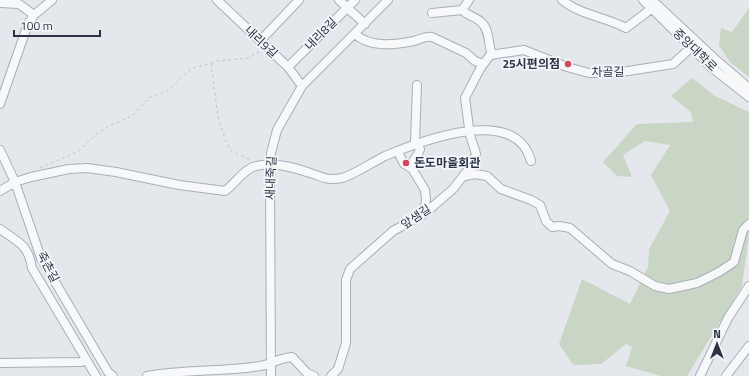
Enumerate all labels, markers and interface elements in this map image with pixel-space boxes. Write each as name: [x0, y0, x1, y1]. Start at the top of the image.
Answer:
scale bar: [14, 12, 100, 38]
street label: 내리8길: [300, 13, 341, 54]
text: 100 m: [20, 16, 53, 35]
street label: 내리9길: [240, 21, 282, 62]
street label: 중앙대학로: [669, 24, 722, 76]
place label: 25시편의점: [502, 54, 560, 73]
marker: 25시편의점: [563, 59, 573, 69]
street label: 차골길: [591, 62, 625, 81]
place label: 돈도마을회관: [414, 153, 480, 172]
street label: 새내죽길: [260, 156, 281, 200]
marker: 돈도마을회관: [401, 158, 411, 168]
street label: 앞샘길: [397, 199, 435, 234]
street label: 죽촌길: [32, 248, 65, 286]
north arrow: [697, 324, 737, 364]
text: N: [713, 326, 721, 342]

